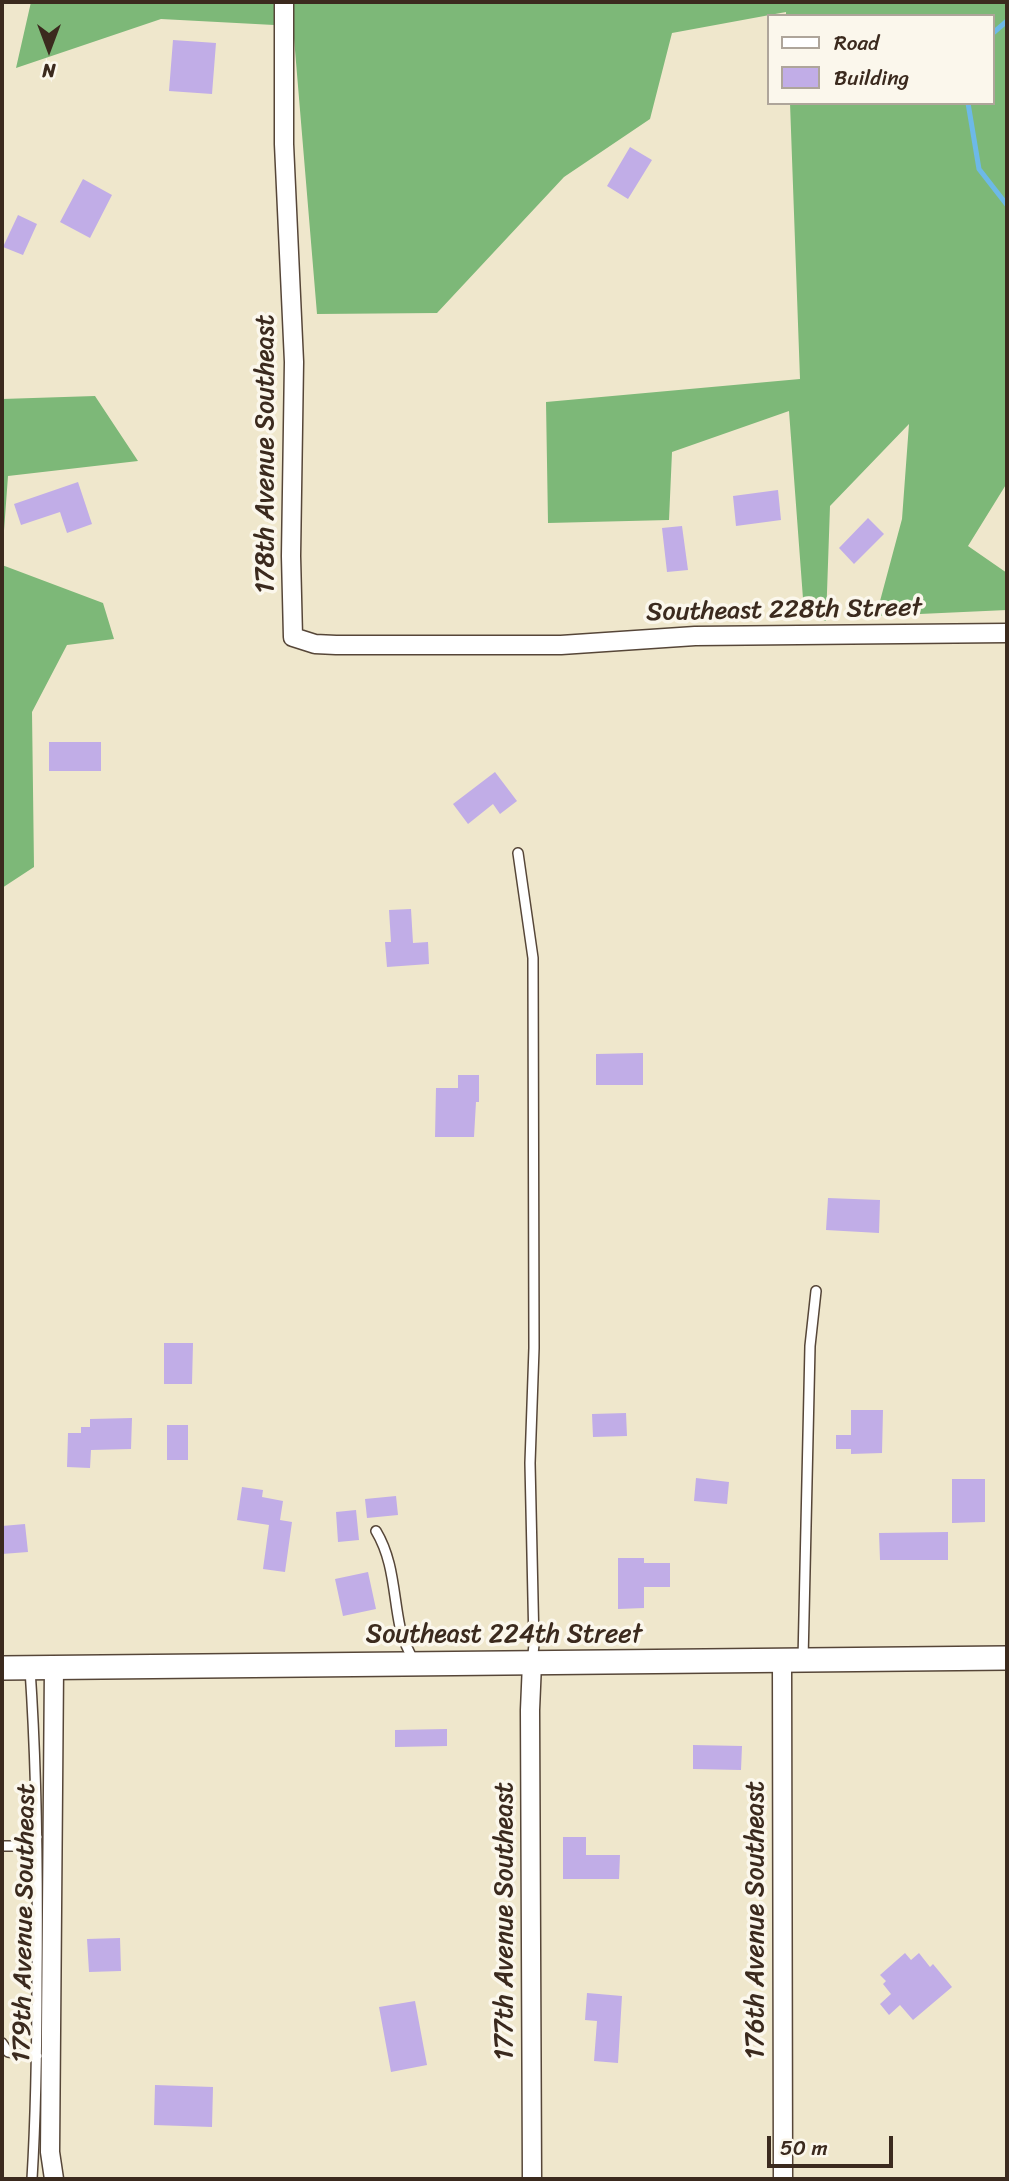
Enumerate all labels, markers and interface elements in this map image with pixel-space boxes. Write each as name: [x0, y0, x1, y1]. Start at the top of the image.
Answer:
north arrow: [14, 14, 84, 84]
legend: [768, 14, 995, 105]
text: Road: [834, 24, 879, 62]
text: N: [42, 54, 56, 87]
text: Building: [834, 59, 909, 97]
street label: 178th Avenue Southeast: [250, 314, 282, 594]
street label: Southeast 228th Street: [646, 593, 922, 629]
street label: Southeast 224th Street: [366, 1619, 642, 1651]
street label: 176th Avenue Southeast: [740, 1781, 772, 2059]
street label: 177th Avenue Southeast: [489, 1782, 521, 2060]
street label: 179th Avenue Southeast: [7, 1783, 43, 2063]
scale bar: [771, 2122, 897, 2166]
text: 50 m: [780, 2129, 828, 2167]

